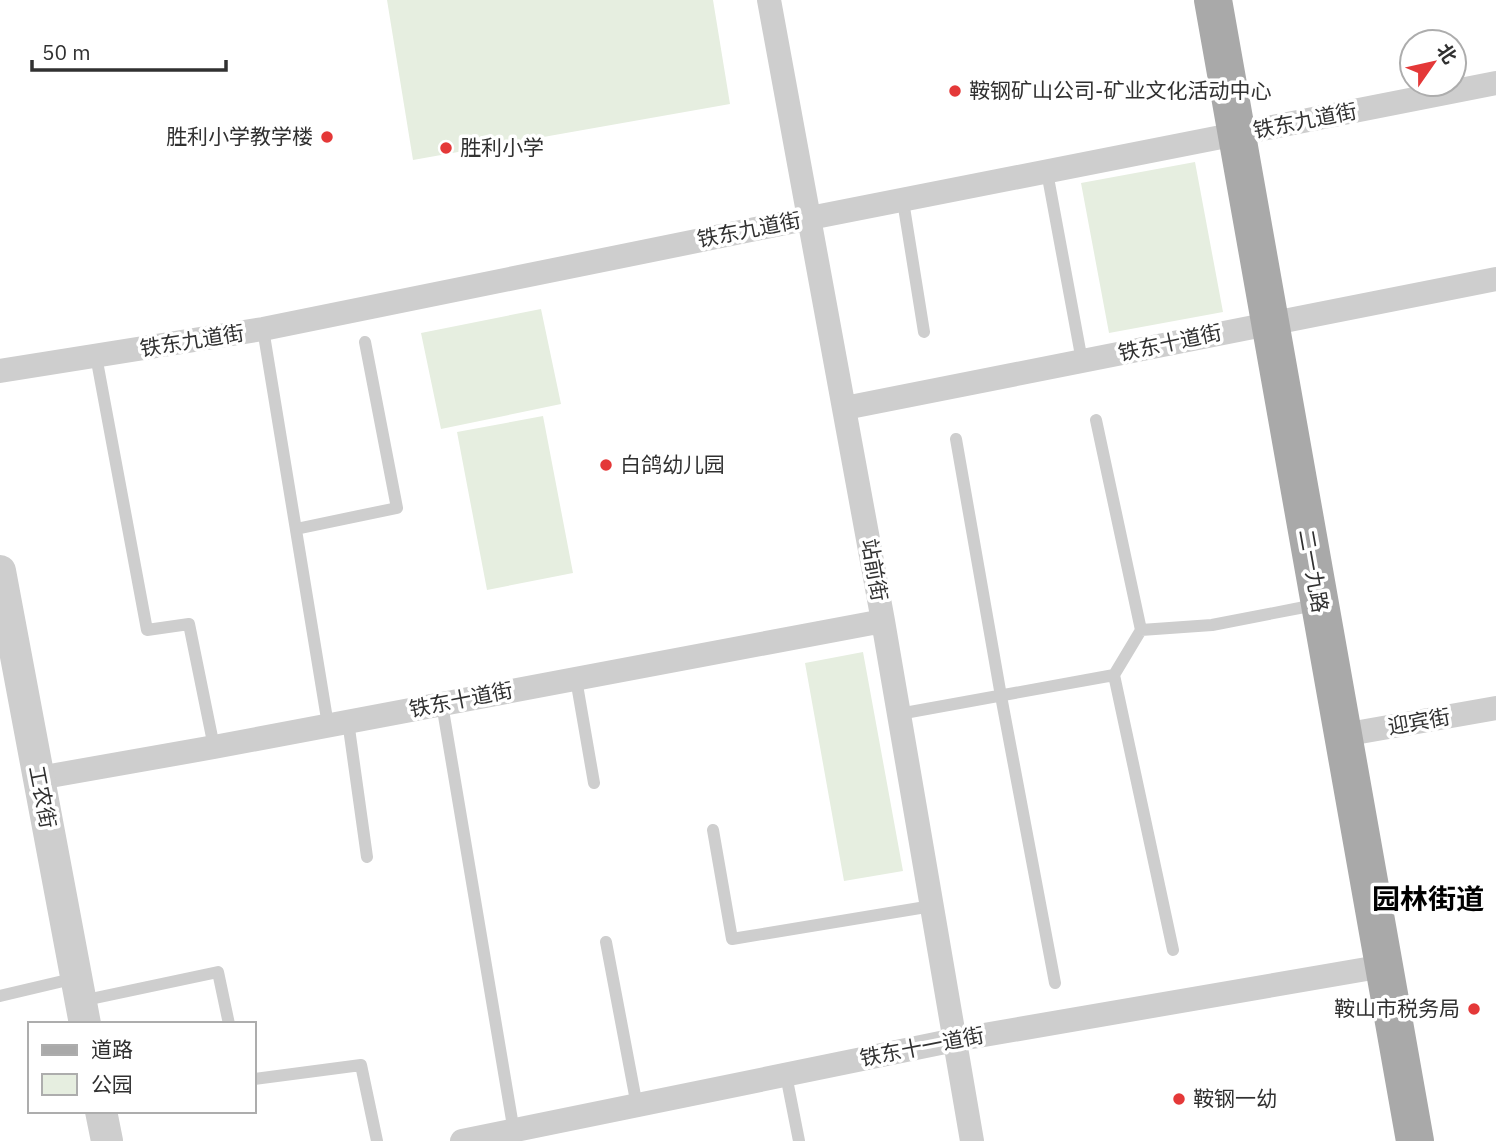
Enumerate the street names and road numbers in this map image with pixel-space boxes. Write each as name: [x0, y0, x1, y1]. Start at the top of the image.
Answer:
street label: 铁东九道街: [1251, 96, 1359, 144]
street label: 铁东九道街: [695, 205, 803, 253]
street label: 铁东十道街: [1116, 317, 1224, 367]
street label: 铁东九道街: [138, 318, 246, 362]
street label: 二一九路: [1293, 527, 1335, 615]
street label: 站前街: [856, 536, 894, 603]
street label: 铁东十道街: [407, 675, 515, 723]
street label: 迎宾街: [1385, 702, 1452, 740]
street label: 工农街: [23, 763, 63, 830]
street label: 铁东十一道街: [857, 1020, 986, 1072]

